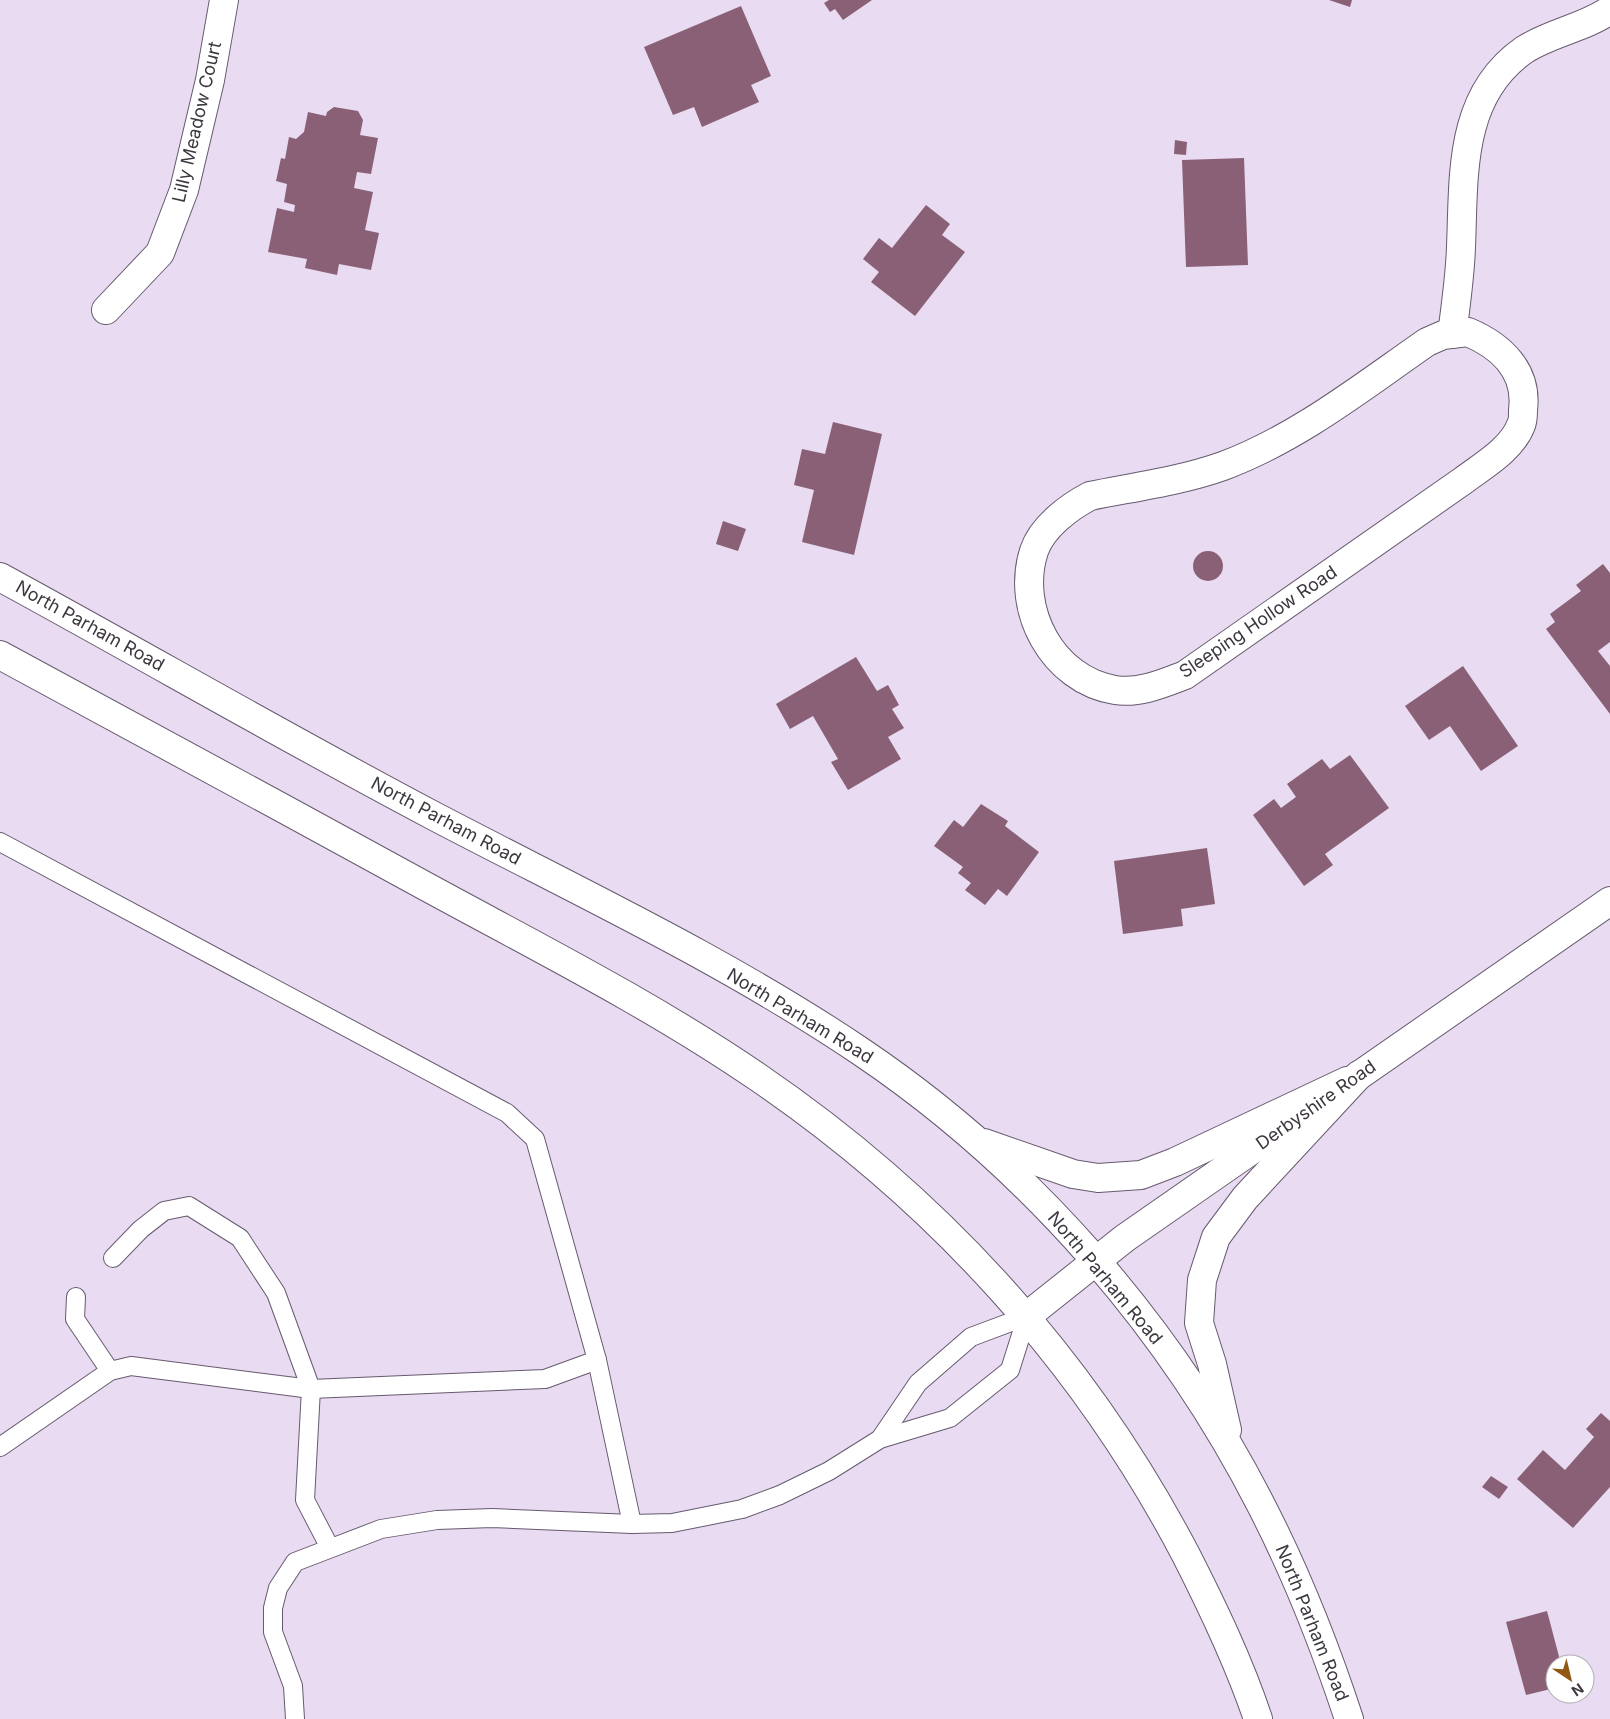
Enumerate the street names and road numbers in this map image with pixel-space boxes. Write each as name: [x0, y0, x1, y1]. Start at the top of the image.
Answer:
street label: Lilly Meadow Court: [168, 39, 225, 204]
street label: Sleeping Hollow Road: [1175, 561, 1341, 682]
street label: North Parham Road: [12, 576, 168, 675]
street label: North Parham Road: [368, 772, 525, 869]
street label: North Parham Road: [723, 964, 877, 1067]
street label: Derbyshire Road: [1252, 1055, 1380, 1154]
street label: North Parham Road: [1044, 1207, 1167, 1348]
street label: North Parham Road: [1272, 1542, 1353, 1704]

